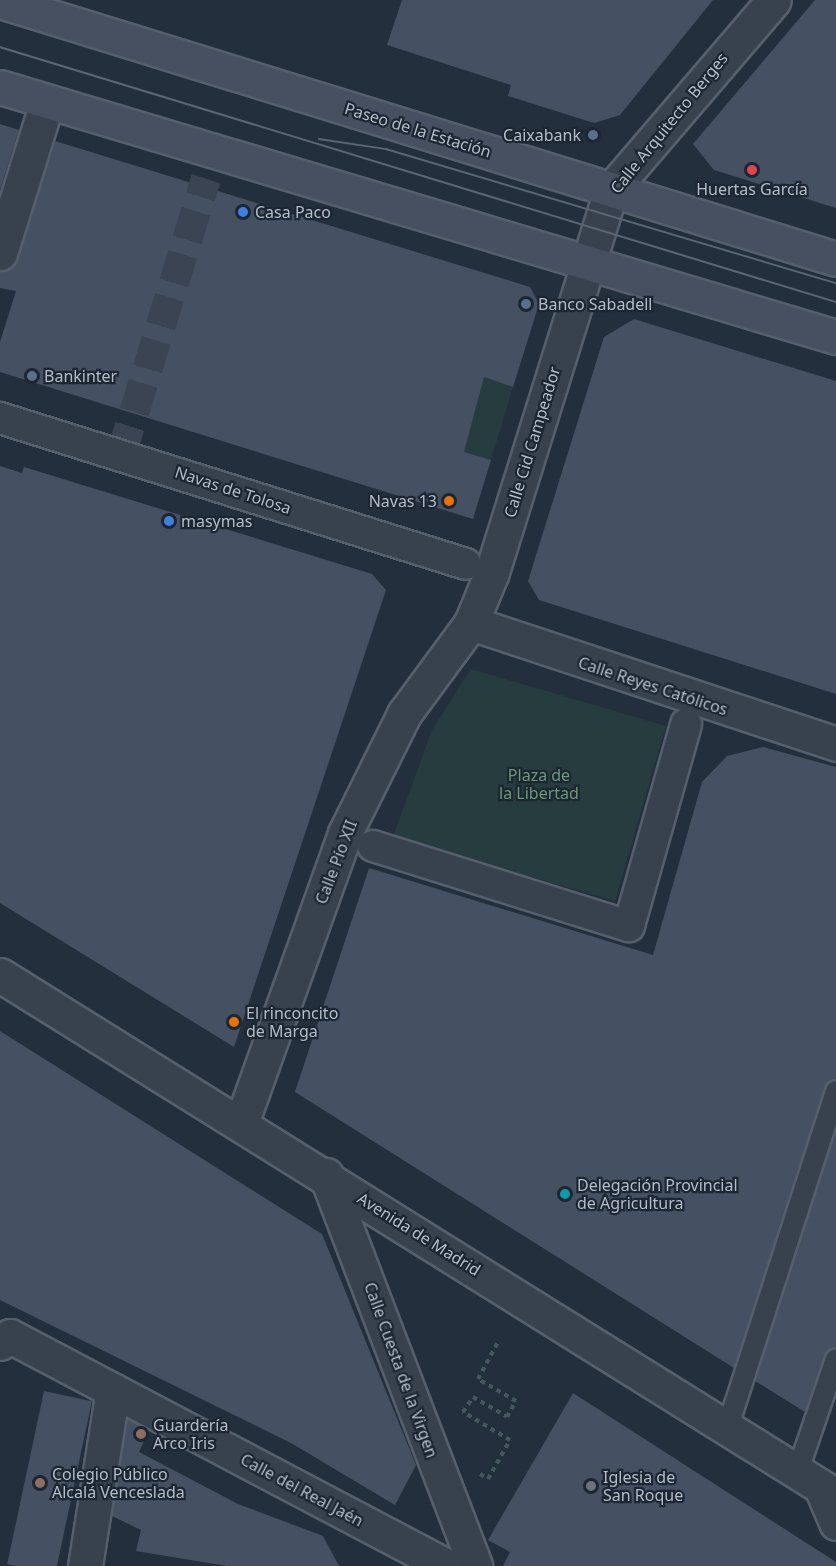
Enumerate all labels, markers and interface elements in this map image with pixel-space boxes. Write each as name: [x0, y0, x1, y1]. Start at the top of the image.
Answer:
street label: Calle Arquitecto Berges: [606, 49, 732, 197]
street label: Paseo de la Estación: [342, 99, 494, 161]
place label: Caixabank: [503, 125, 581, 145]
marker: Caixabank: [586, 128, 600, 142]
marker: Huertas García: [745, 163, 759, 177]
place label: Huertas García: [696, 179, 808, 199]
place label: Casa Paco: [255, 202, 331, 222]
marker: Casa Paco: [236, 205, 250, 219]
place label: Banco Sabadell: [538, 294, 652, 314]
marker: Banco Sabadell: [519, 297, 533, 311]
street label: Calle Cid Campeador: [500, 364, 564, 520]
place label: Bankinter: [44, 366, 117, 386]
marker: Bankinter: [25, 369, 39, 383]
street label: Navas de Tolosa: [172, 462, 294, 518]
place label: Navas 13: [369, 491, 437, 511]
marker: Navas 13: [442, 494, 456, 508]
place label: masymas: [181, 511, 252, 531]
marker: masymas: [162, 514, 176, 528]
street label: Calle Reyes Católicos: [576, 653, 730, 719]
park label: Plaza de la Libertad: [499, 765, 579, 803]
street label: Calle Pío XII: [311, 817, 361, 907]
place label: El rinconcito de Marga: [246, 1003, 338, 1041]
marker: El rinconcito de Marga: [227, 1015, 241, 1029]
place label: Delegación Provincial de Agricultura: [577, 1175, 738, 1213]
marker: Delegación Provincial de Agricultura: [558, 1187, 572, 1201]
street label: Avenida de Madrid: [354, 1188, 484, 1280]
street label: Calle Cuesta de la Virgen: [360, 1280, 442, 1460]
place label: Guardería Arco Iris: [153, 1415, 228, 1453]
marker: Guardería Arco Iris: [134, 1427, 148, 1441]
street label: Calle del Real Jaén: [237, 1450, 367, 1530]
place label: Colegio Público Alcalá Venceslada: [52, 1464, 185, 1502]
place label: Iglesia de San Roque: [603, 1467, 683, 1505]
marker: Colegio Público Alcalá Venceslada: [33, 1476, 47, 1490]
marker: Iglesia de San Roque: [584, 1479, 598, 1493]

